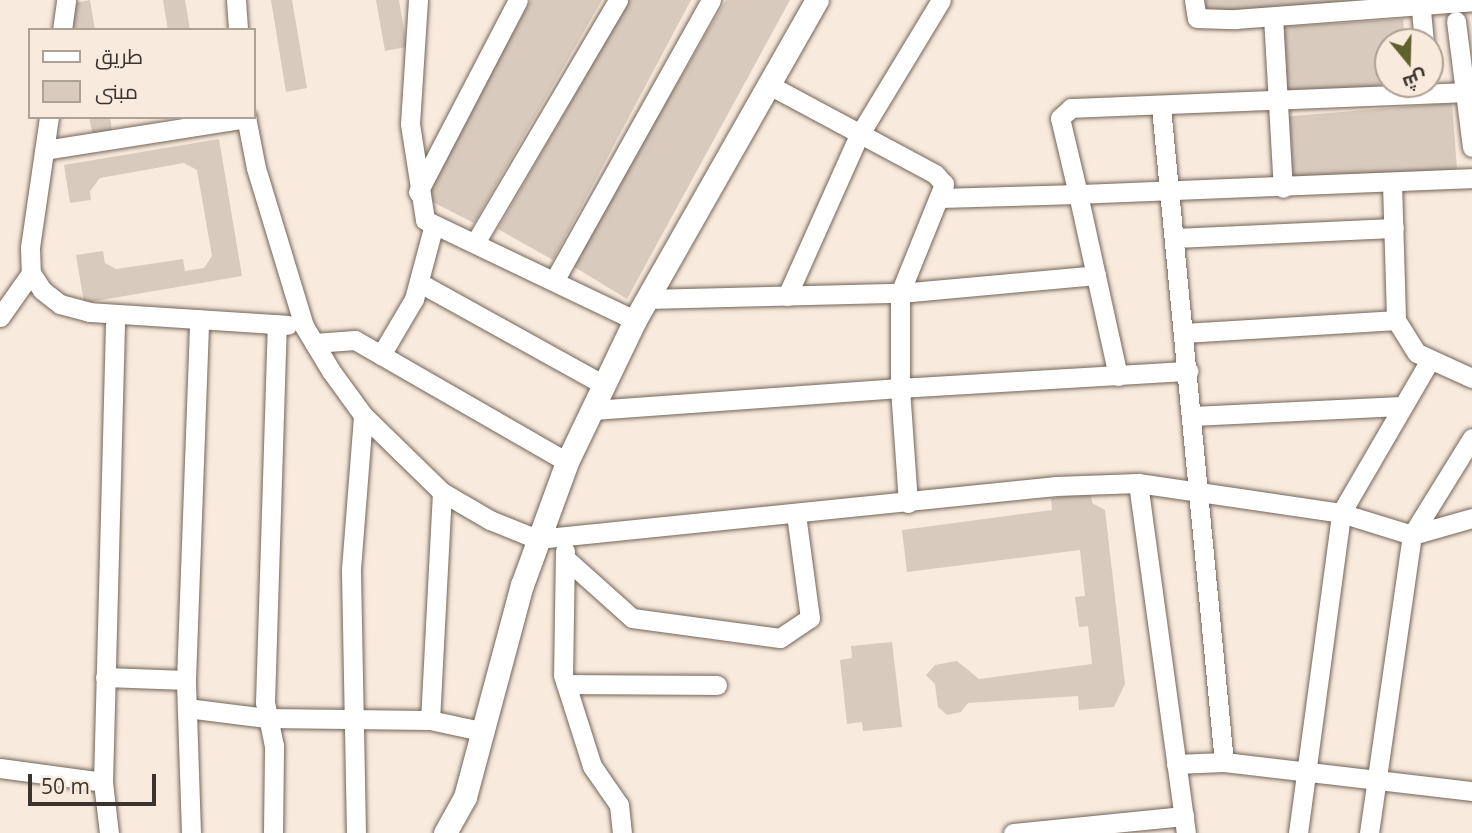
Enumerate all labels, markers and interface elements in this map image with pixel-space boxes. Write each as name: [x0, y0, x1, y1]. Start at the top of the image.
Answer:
legend: [28, 28, 256, 119]
north arrow: [1374, 28, 1444, 98]
text: طريق: [95, 42, 143, 70]
text: ش: [1399, 65, 1431, 97]
text: مبنى: [95, 77, 138, 105]
scale bar: [32, 760, 159, 804]
text: 50 m: [41, 772, 90, 800]

